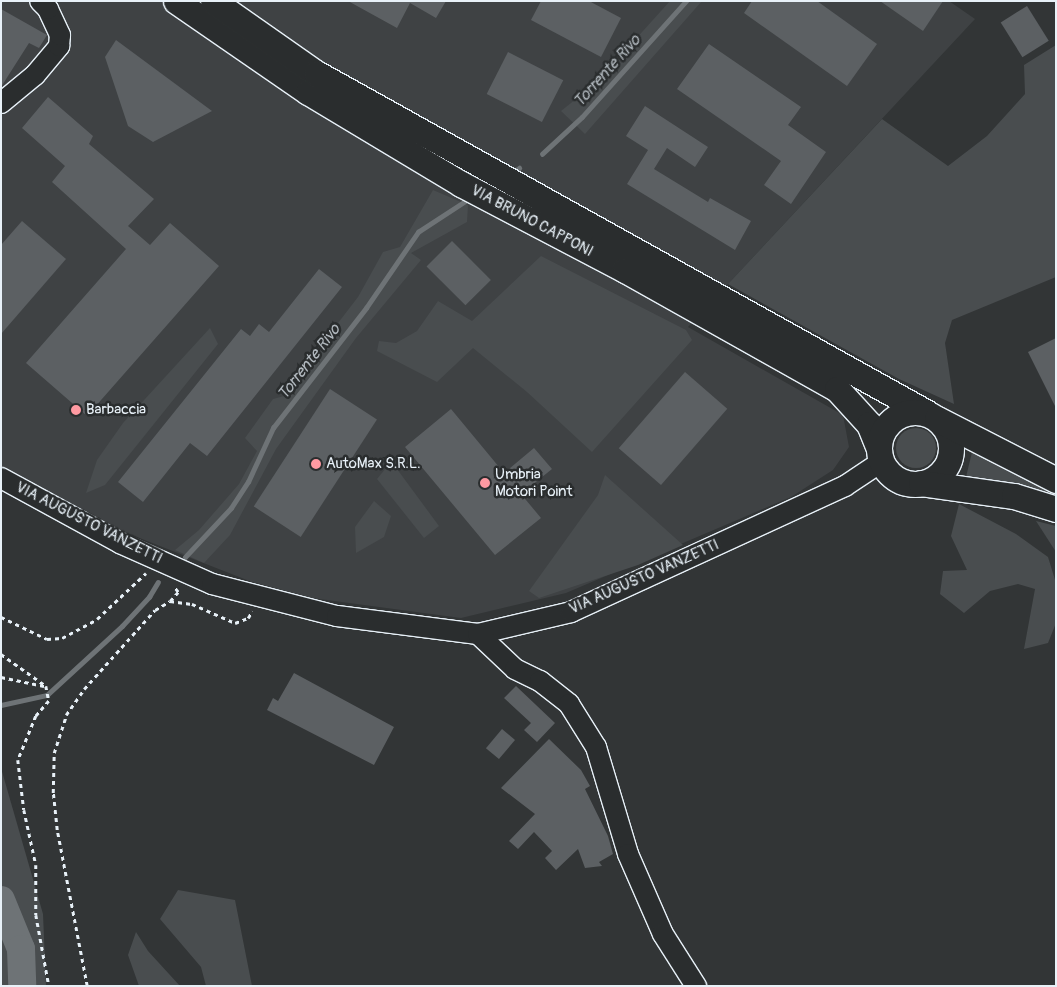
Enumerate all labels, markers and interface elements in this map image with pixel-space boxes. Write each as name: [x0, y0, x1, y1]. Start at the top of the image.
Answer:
water label: Torrente Rivo: [570, 31, 644, 111]
street label: VIA BRUNO CAPPONI: [468, 181, 596, 261]
water label: Torrente Rivo: [274, 320, 344, 404]
place label: Barbaccia: [86, 401, 146, 419]
marker: Barbaccia: [70, 404, 82, 416]
place label: AutoMax S.R.L.: [326, 455, 421, 473]
marker: AutoMax S.R.L.: [310, 458, 322, 470]
place label: Umbria Motori Point: [495, 465, 572, 500]
marker: Umbria Motori Point: [479, 477, 491, 489]
street label: VIA AUGUSTO VANZETTI: [13, 478, 165, 568]
street label: VIA AUGUSTO VANZETTI: [566, 536, 722, 618]

